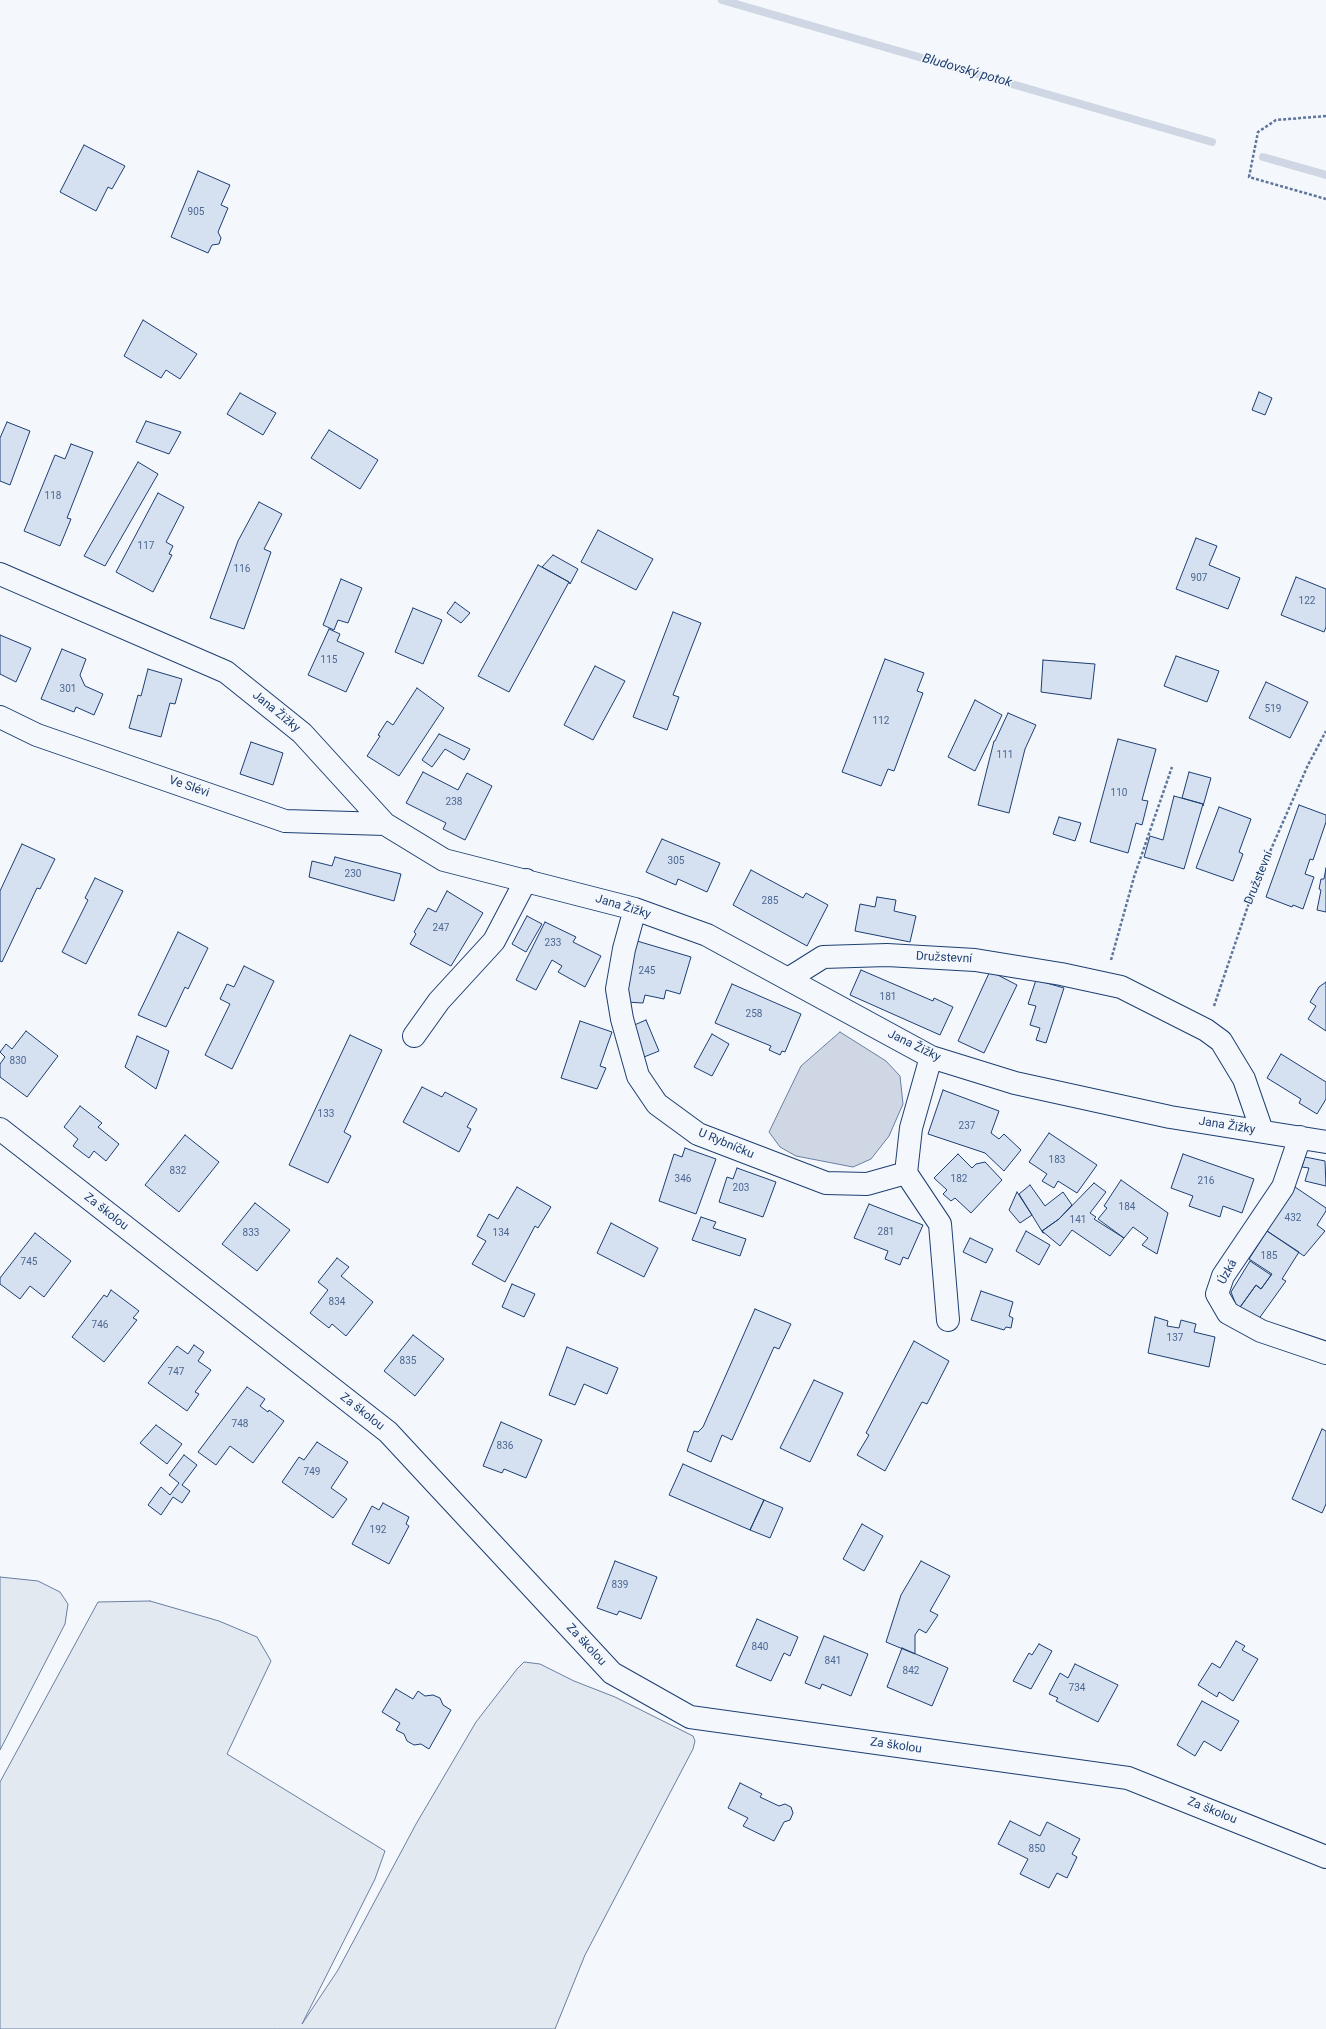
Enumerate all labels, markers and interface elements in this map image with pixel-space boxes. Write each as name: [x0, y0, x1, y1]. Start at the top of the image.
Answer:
water label: Bludovský potok: [921, 51, 1013, 91]
house number: 905: [188, 206, 204, 218]
house number: 118: [45, 490, 61, 502]
house number: 117: [138, 540, 154, 552]
house number: 116: [234, 563, 250, 575]
house number: 907: [1191, 572, 1207, 584]
house number: 122: [1299, 595, 1315, 607]
house number: 115: [321, 654, 337, 666]
house number: 301: [60, 683, 76, 695]
street label: Jana Žižky: [249, 688, 303, 736]
house number: 519: [1265, 703, 1281, 715]
house number: 112: [873, 715, 889, 727]
house number: 111: [997, 749, 1013, 761]
street label: Ve Slévi: [167, 773, 211, 801]
house number: 110: [1111, 787, 1127, 799]
house number: 238: [446, 796, 462, 808]
street label: Družstevní: [1242, 849, 1276, 907]
house number: 305: [668, 855, 684, 867]
house number: 230: [345, 868, 361, 880]
street label: Jana Žižky: [594, 892, 652, 922]
house number: 285: [762, 895, 778, 907]
house number: 247: [433, 922, 449, 934]
house number: 233: [545, 937, 561, 949]
street label: Družstevní: [915, 949, 973, 967]
house number: 245: [639, 965, 655, 977]
house number: 181: [880, 991, 896, 1003]
house number: 258: [746, 1008, 762, 1020]
street label: Jana Žižky: [885, 1027, 943, 1065]
house number: 830: [10, 1055, 26, 1067]
house number: 133: [318, 1108, 334, 1120]
street label: Jana Žižky: [1198, 1114, 1256, 1138]
house number: 237: [959, 1120, 975, 1132]
street label: U Rybníčku: [696, 1126, 756, 1162]
house number: 183: [1049, 1154, 1065, 1166]
house number: 832: [170, 1165, 186, 1177]
house number: 346: [675, 1173, 691, 1185]
house number: 182: [951, 1173, 967, 1185]
house number: 216: [1198, 1175, 1214, 1187]
house number: 203: [733, 1182, 749, 1194]
street label: Za školou: [81, 1190, 131, 1234]
house number: 184: [1119, 1201, 1135, 1213]
house number: 432: [1285, 1212, 1301, 1224]
house number: 141: [1070, 1214, 1086, 1226]
house number: 281: [878, 1226, 894, 1238]
house number: 833: [243, 1227, 259, 1239]
house number: 134: [493, 1227, 509, 1239]
house number: 185: [1261, 1250, 1277, 1262]
house number: 745: [21, 1256, 37, 1268]
street label: Úzká: [1215, 1257, 1241, 1287]
house number: 834: [329, 1296, 345, 1308]
house number: 746: [92, 1319, 108, 1331]
house number: 137: [1167, 1332, 1183, 1344]
house number: 835: [400, 1355, 416, 1367]
house number: 747: [168, 1366, 184, 1378]
street label: Za školou: [337, 1390, 387, 1434]
house number: 748: [232, 1418, 248, 1430]
house number: 836: [497, 1440, 513, 1452]
house number: 749: [304, 1466, 320, 1478]
house number: 192: [370, 1524, 386, 1536]
house number: 839: [612, 1579, 628, 1591]
street label: Za školou: [563, 1621, 609, 1669]
house number: 840: [752, 1641, 768, 1653]
house number: 841: [825, 1655, 841, 1667]
house number: 842: [903, 1665, 919, 1677]
house number: 734: [1069, 1682, 1085, 1694]
street label: Za školou: [869, 1735, 923, 1757]
street label: Za školou: [1185, 1795, 1239, 1827]
house number: 850: [1029, 1843, 1045, 1855]

